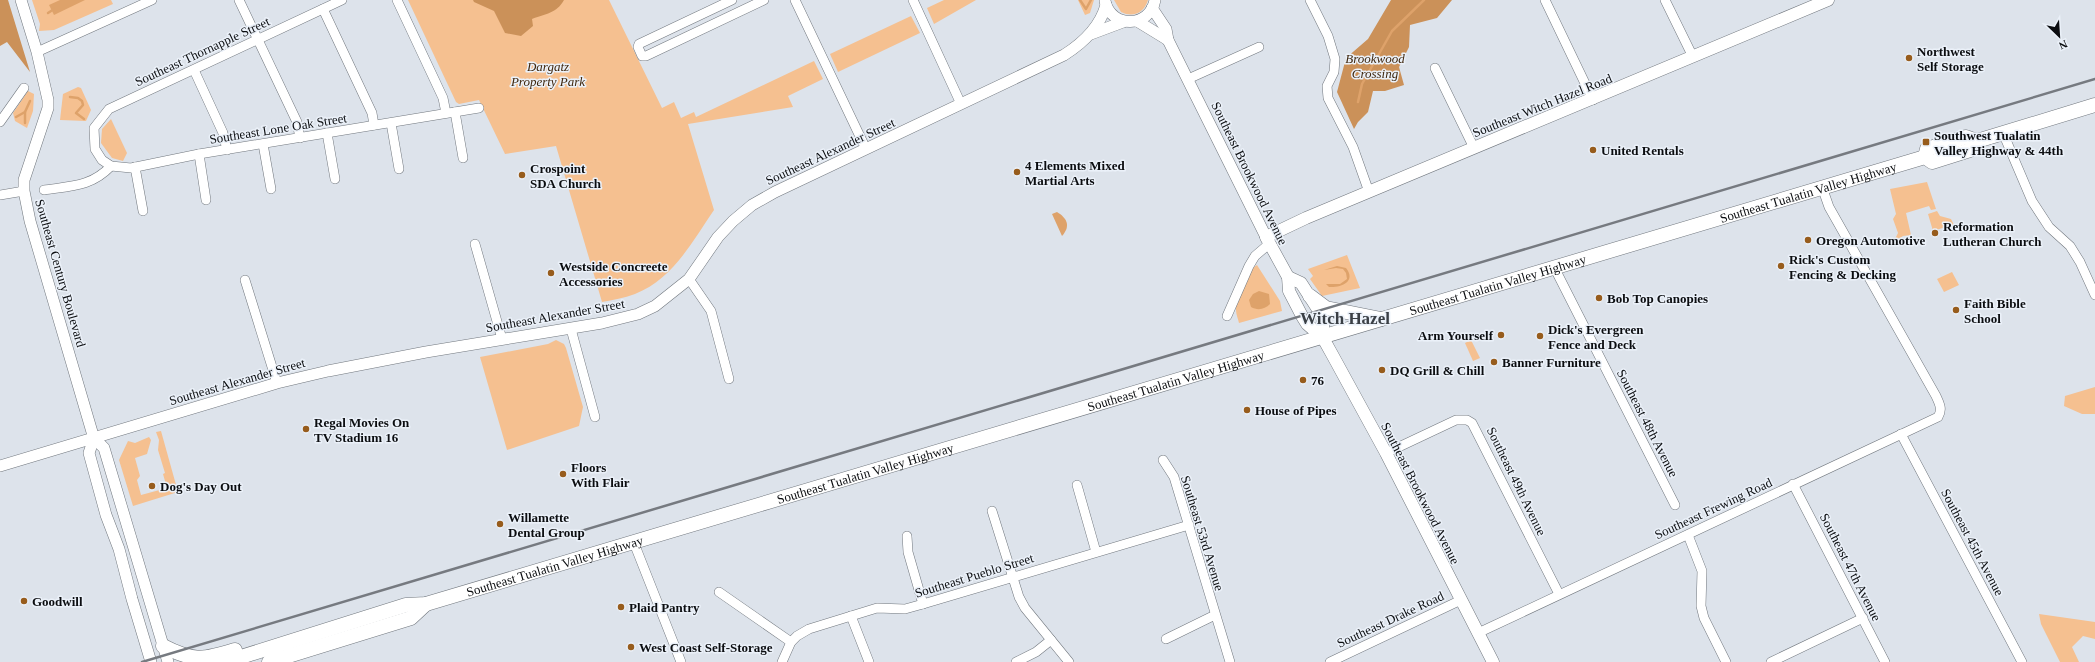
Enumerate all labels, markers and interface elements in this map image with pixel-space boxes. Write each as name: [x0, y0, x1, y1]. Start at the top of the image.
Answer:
street label: Southeast Thornapple Street: [132, 13, 272, 89]
north arrow: [2039, 16, 2079, 56]
text: N: [2057, 38, 2069, 52]
place label: Northwest Self Storage: [1917, 44, 1984, 74]
park label: Brookwood Crossing: [1345, 51, 1405, 81]
marker: Northwest Self Storage: [1904, 53, 1914, 63]
park label: Dargatz Property Park: [510, 59, 585, 89]
street label: Southeast Witch Hazel Road: [1470, 70, 1615, 140]
street label: Southeast Brookwood Avenue: [1208, 99, 1291, 247]
street label: Southeast Lone Oak Street: [208, 110, 348, 147]
street label: Southeast Alexander Street: [763, 115, 898, 188]
place label: Southwest Tualatin Valley Highway & 44th: [1934, 128, 2064, 158]
marker: Southwest Tualatin Valley Highway & 44th: [1921, 137, 1931, 147]
place label: United Rentals: [1601, 143, 1684, 158]
marker: United Rentals: [1588, 145, 1598, 155]
place label: 4 Elements Mixed Martial Arts: [1025, 158, 1125, 188]
street label: Southeast Tualatin Valley Highway: [1718, 159, 1899, 226]
place label: Crospoint SDA Church: [530, 161, 602, 191]
marker: 4 Elements Mixed Martial Arts: [1012, 167, 1022, 177]
marker: Crospoint SDA Church: [517, 170, 527, 180]
street label: Southeast Century Boulevard: [32, 197, 89, 349]
place label: Reformation Lutheran Church: [1943, 219, 2042, 249]
marker: Reformation Lutheran Church: [1930, 228, 1940, 238]
place label: Oregon Automotive: [1816, 233, 1925, 248]
marker: Oregon Automotive: [1803, 235, 1813, 245]
street label: Southeast Tualatin Valley Highway: [1408, 251, 1588, 318]
place label: Rick's Custom Fencing & Decking: [1789, 252, 1896, 282]
place label: Westside Concreete Accessories: [559, 259, 668, 289]
marker: Rick's Custom Fencing & Decking: [1776, 261, 1786, 271]
marker: Westside Concreete Accessories: [546, 268, 556, 278]
place label: Bob Top Canopies: [1607, 291, 1708, 306]
marker: Bob Top Canopies: [1594, 293, 1604, 303]
street label: Southeast Alexander Street: [484, 296, 626, 335]
place label: Faith Bible School: [1964, 296, 2026, 326]
marker: Faith Bible School: [1951, 305, 1961, 315]
district label: Witch Hazel: [1300, 309, 1390, 328]
place label: Dick's Evergreen Fence and Deck: [1548, 322, 1644, 352]
place label: Arm Yourself: [1418, 328, 1494, 343]
marker: Arm Yourself: [1496, 330, 1506, 340]
marker: Dick's Evergreen Fence and Deck: [1535, 331, 1545, 341]
street label: Southeast Tualatin Valley Highway: [1086, 347, 1266, 414]
street label: Southeast Alexander Street: [167, 355, 307, 408]
place label: Banner Furniture: [1502, 355, 1601, 370]
marker: Banner Furniture: [1489, 357, 1499, 367]
place label: DQ Grill & Chill: [1390, 363, 1485, 378]
marker: DQ Grill & Chill: [1377, 365, 1387, 375]
street label: Southeast 48th Avenue: [1614, 367, 1681, 480]
place label: 76: [1311, 373, 1325, 388]
marker: 76: [1298, 375, 1308, 385]
place label: House of Pipes: [1255, 403, 1337, 418]
marker: House of Pipes: [1242, 405, 1252, 415]
place label: Regal Movies On TV Stadium 16: [314, 415, 410, 445]
street label: Southeast Brookwood Avenue: [1378, 420, 1463, 567]
marker: Regal Movies On TV Stadium 16: [301, 424, 311, 434]
street label: Southeast 49th Avenue: [1484, 424, 1549, 538]
street label: Southeast Tualatin Valley Highway: [775, 440, 956, 507]
place label: Floors With Flair: [571, 460, 630, 490]
marker: Floors With Flair: [558, 469, 568, 479]
street label: Southeast 53rd Avenue: [1178, 474, 1227, 593]
street label: Southeast Frewing Road: [1652, 474, 1775, 542]
place label: Dog's Day Out: [160, 479, 242, 494]
marker: Dog's Day Out: [147, 481, 157, 491]
street label: Southeast 45th Avenue: [1938, 486, 2007, 598]
place label: Willamette Dental Group: [508, 510, 585, 540]
street label: Southeast 47th Avenue: [1817, 511, 1884, 624]
marker: Willamette Dental Group: [495, 519, 505, 529]
street label: Southeast Tualatin Valley Highway: [465, 533, 645, 600]
street label: Southeast Pueblo Street: [913, 550, 1036, 601]
street label: Southeast Drake Road: [1334, 588, 1447, 651]
place label: Goodwill: [32, 594, 83, 609]
marker: Goodwill: [19, 596, 29, 606]
place label: Plaid Pantry: [629, 600, 700, 615]
marker: Plaid Pantry: [616, 602, 626, 612]
place label: West Coast Self-Storage: [639, 640, 773, 655]
marker: West Coast Self-Storage: [626, 642, 636, 652]

